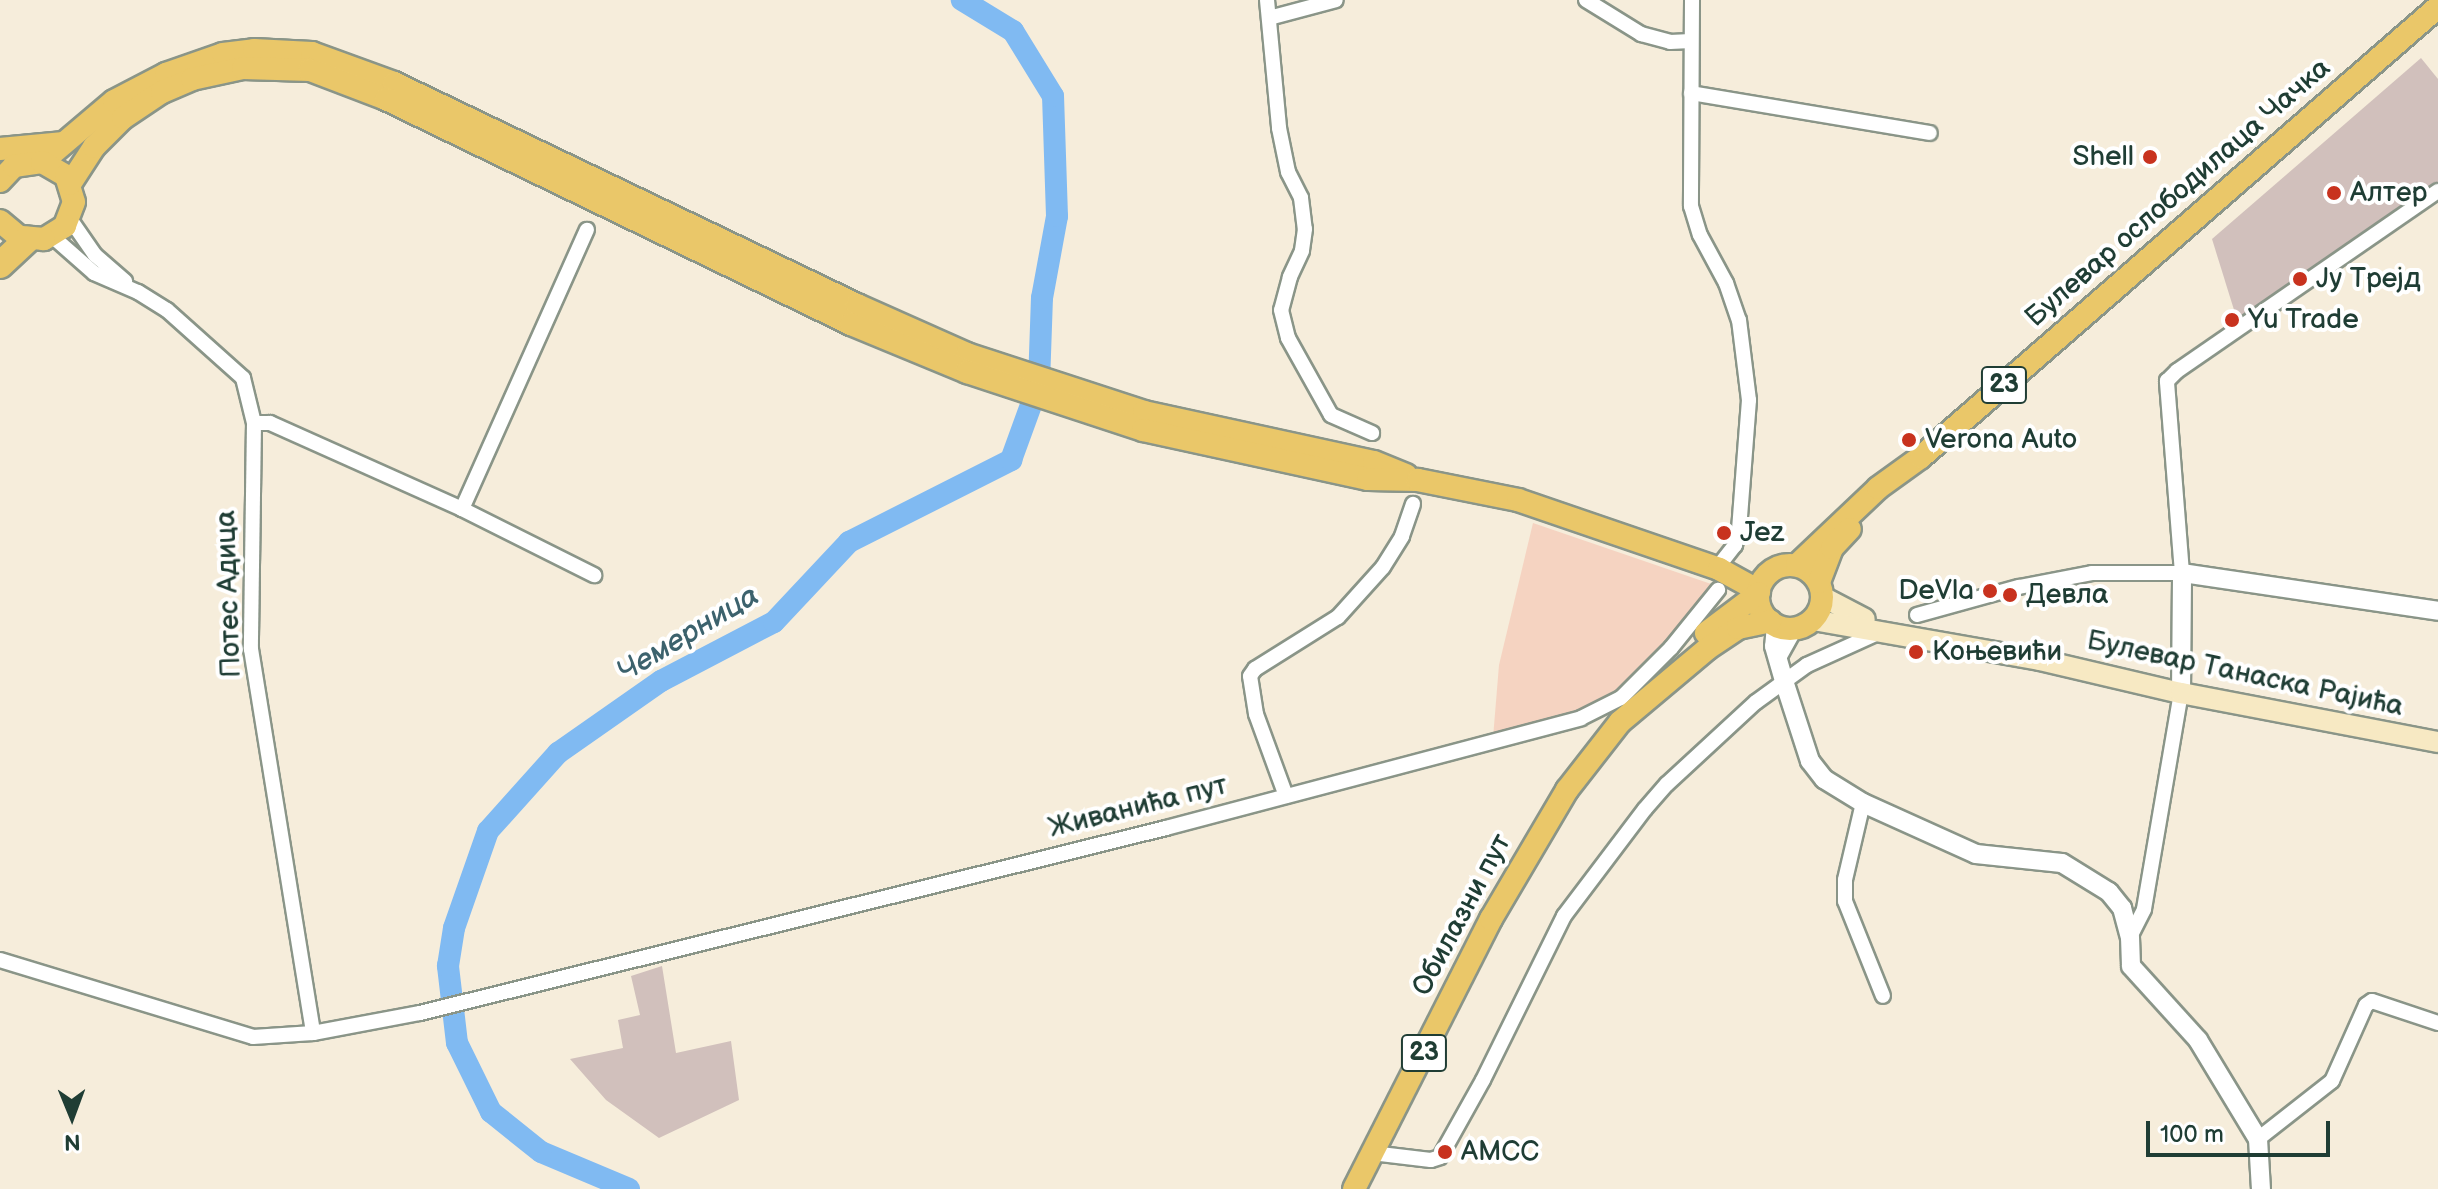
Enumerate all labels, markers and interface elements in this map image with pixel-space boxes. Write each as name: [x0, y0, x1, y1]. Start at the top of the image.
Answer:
street label: Булевар ослободилаца Чачка: [2019, 51, 2337, 335]
place label: Shell: [2072, 140, 2134, 174]
marker: Shell: [2141, 148, 2159, 166]
place label: Алтер: [2350, 176, 2427, 210]
marker: Алтер: [2325, 184, 2343, 202]
place label: Ју Трејд: [2316, 262, 2421, 296]
marker: Ју Трејд: [2291, 270, 2309, 288]
place label: Yu Trade: [2248, 303, 2360, 337]
marker: Yu Trade: [2223, 311, 2241, 329]
road number: 23: [1980, 363, 2028, 407]
place label: Verona Auto: [1925, 423, 2077, 457]
marker: Verona Auto: [1900, 431, 1918, 449]
street label: Потес Адица: [209, 510, 249, 678]
place label: Jez: [1740, 516, 1784, 550]
marker: Jez: [1715, 524, 1733, 542]
place label: DeVla: [1898, 574, 1974, 608]
water label: Чемерница: [610, 578, 766, 690]
place label: Девла: [2026, 578, 2109, 612]
marker: DeVla: [1981, 582, 1999, 600]
marker: Девла: [2001, 586, 2019, 604]
street label: Булевар Танаска Рајића: [2084, 624, 2406, 724]
place label: Коњевићи: [1932, 635, 2062, 669]
marker: Коњевићи: [1907, 643, 1925, 661]
street label: Живанића пут: [1045, 769, 1231, 845]
street label: Обилазни пут: [1405, 828, 1519, 1002]
road number: 23: [1400, 1031, 1448, 1075]
north arrow: [32, 1077, 112, 1157]
scale bar: [2150, 1105, 2334, 1155]
text: 100 m: [2160, 1120, 2224, 1149]
text: N: [64, 1128, 81, 1155]
place label: АМСС: [1461, 1135, 1539, 1169]
marker: АМСС: [1436, 1143, 1454, 1161]

